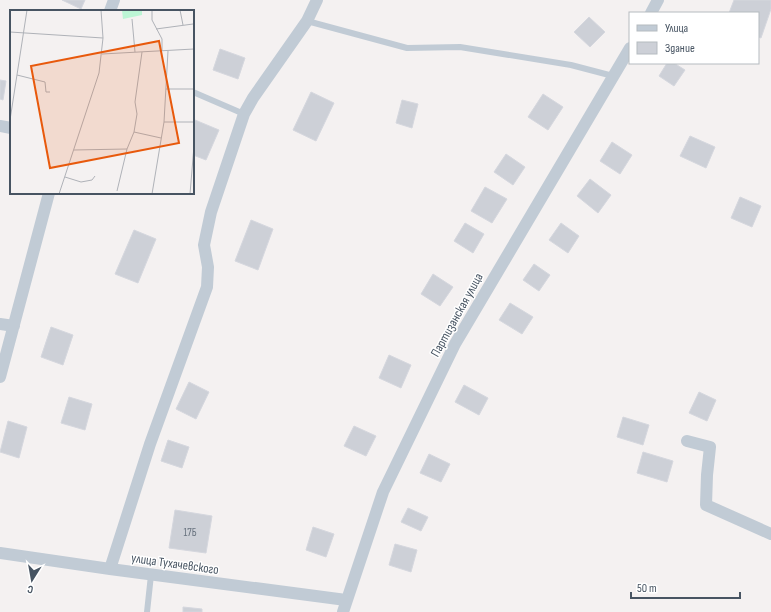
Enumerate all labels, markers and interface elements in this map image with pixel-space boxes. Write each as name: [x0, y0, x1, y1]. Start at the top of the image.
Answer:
inset map: [10, 10, 194, 194]
legend: [629, 12, 759, 64]
text: Улица: [665, 21, 689, 36]
text: Здание: [665, 41, 695, 56]
street label: Партизанская улица: [427, 270, 487, 360]
house number: 17Б: [183, 526, 197, 539]
street label: улица Тухачевского: [130, 550, 220, 578]
north arrow: [12, 560, 52, 600]
scale bar: [631, 574, 740, 600]
text: 50 m: [637, 581, 657, 596]
text: С: [26, 582, 34, 596]

